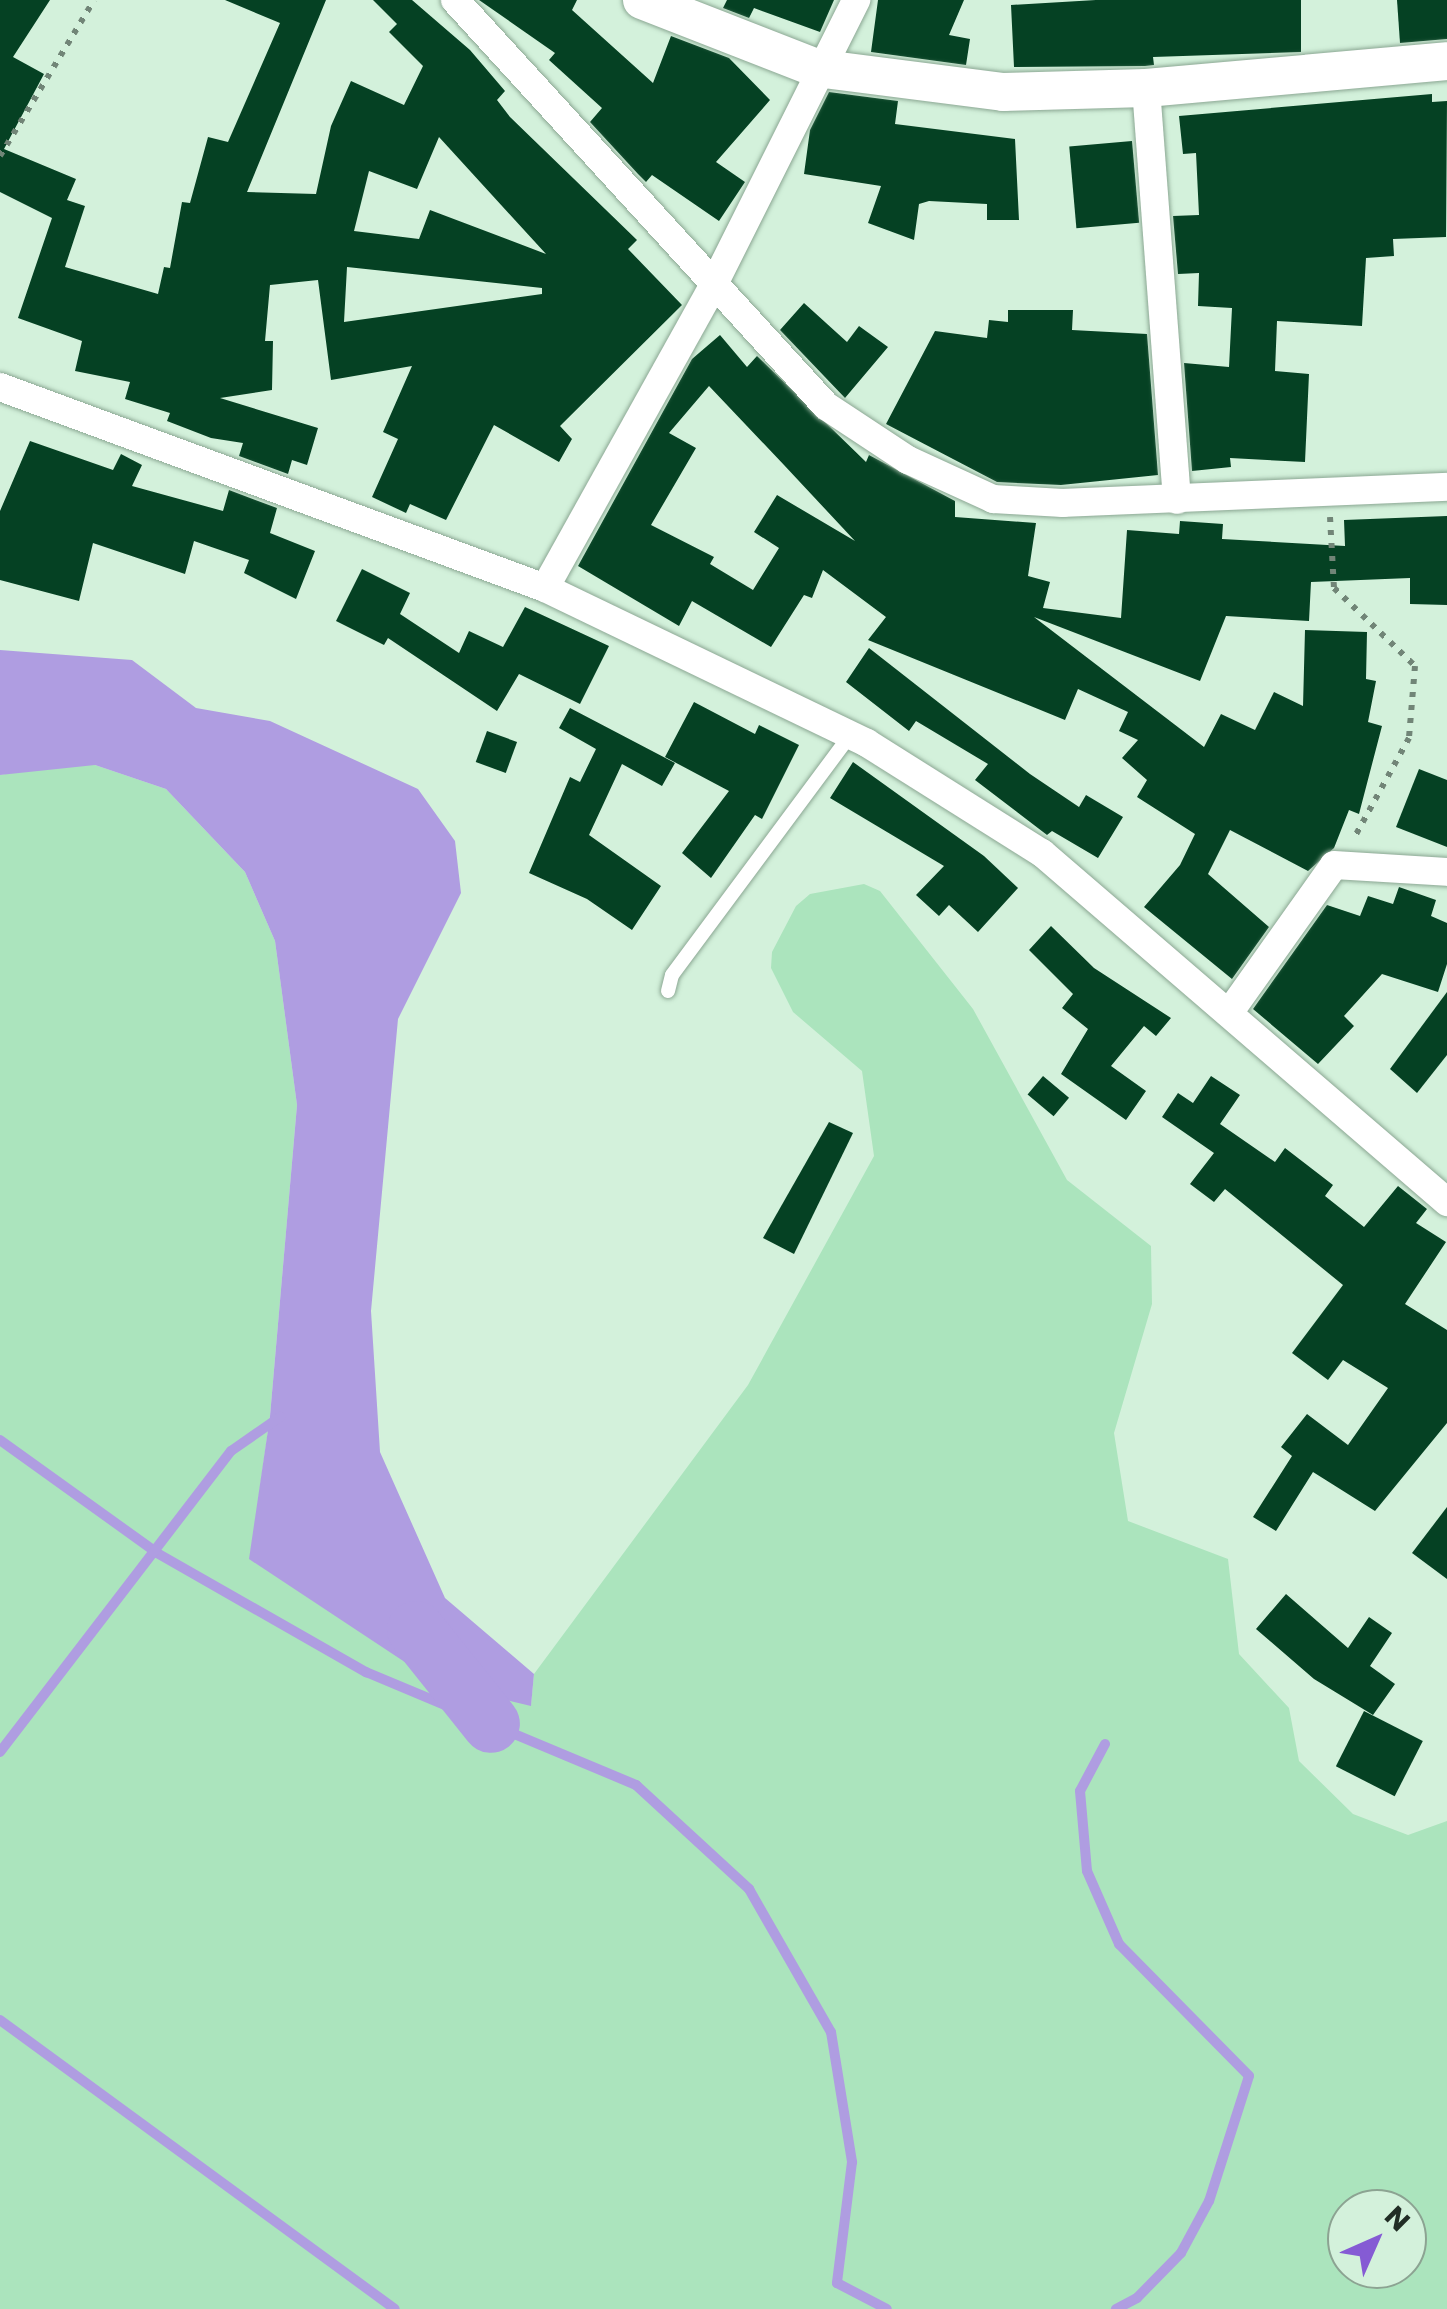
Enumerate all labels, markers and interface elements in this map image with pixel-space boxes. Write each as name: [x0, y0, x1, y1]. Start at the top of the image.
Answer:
north arrow: [1327, 2189, 1427, 2289]
text: N: [1376, 2198, 1418, 2240]

